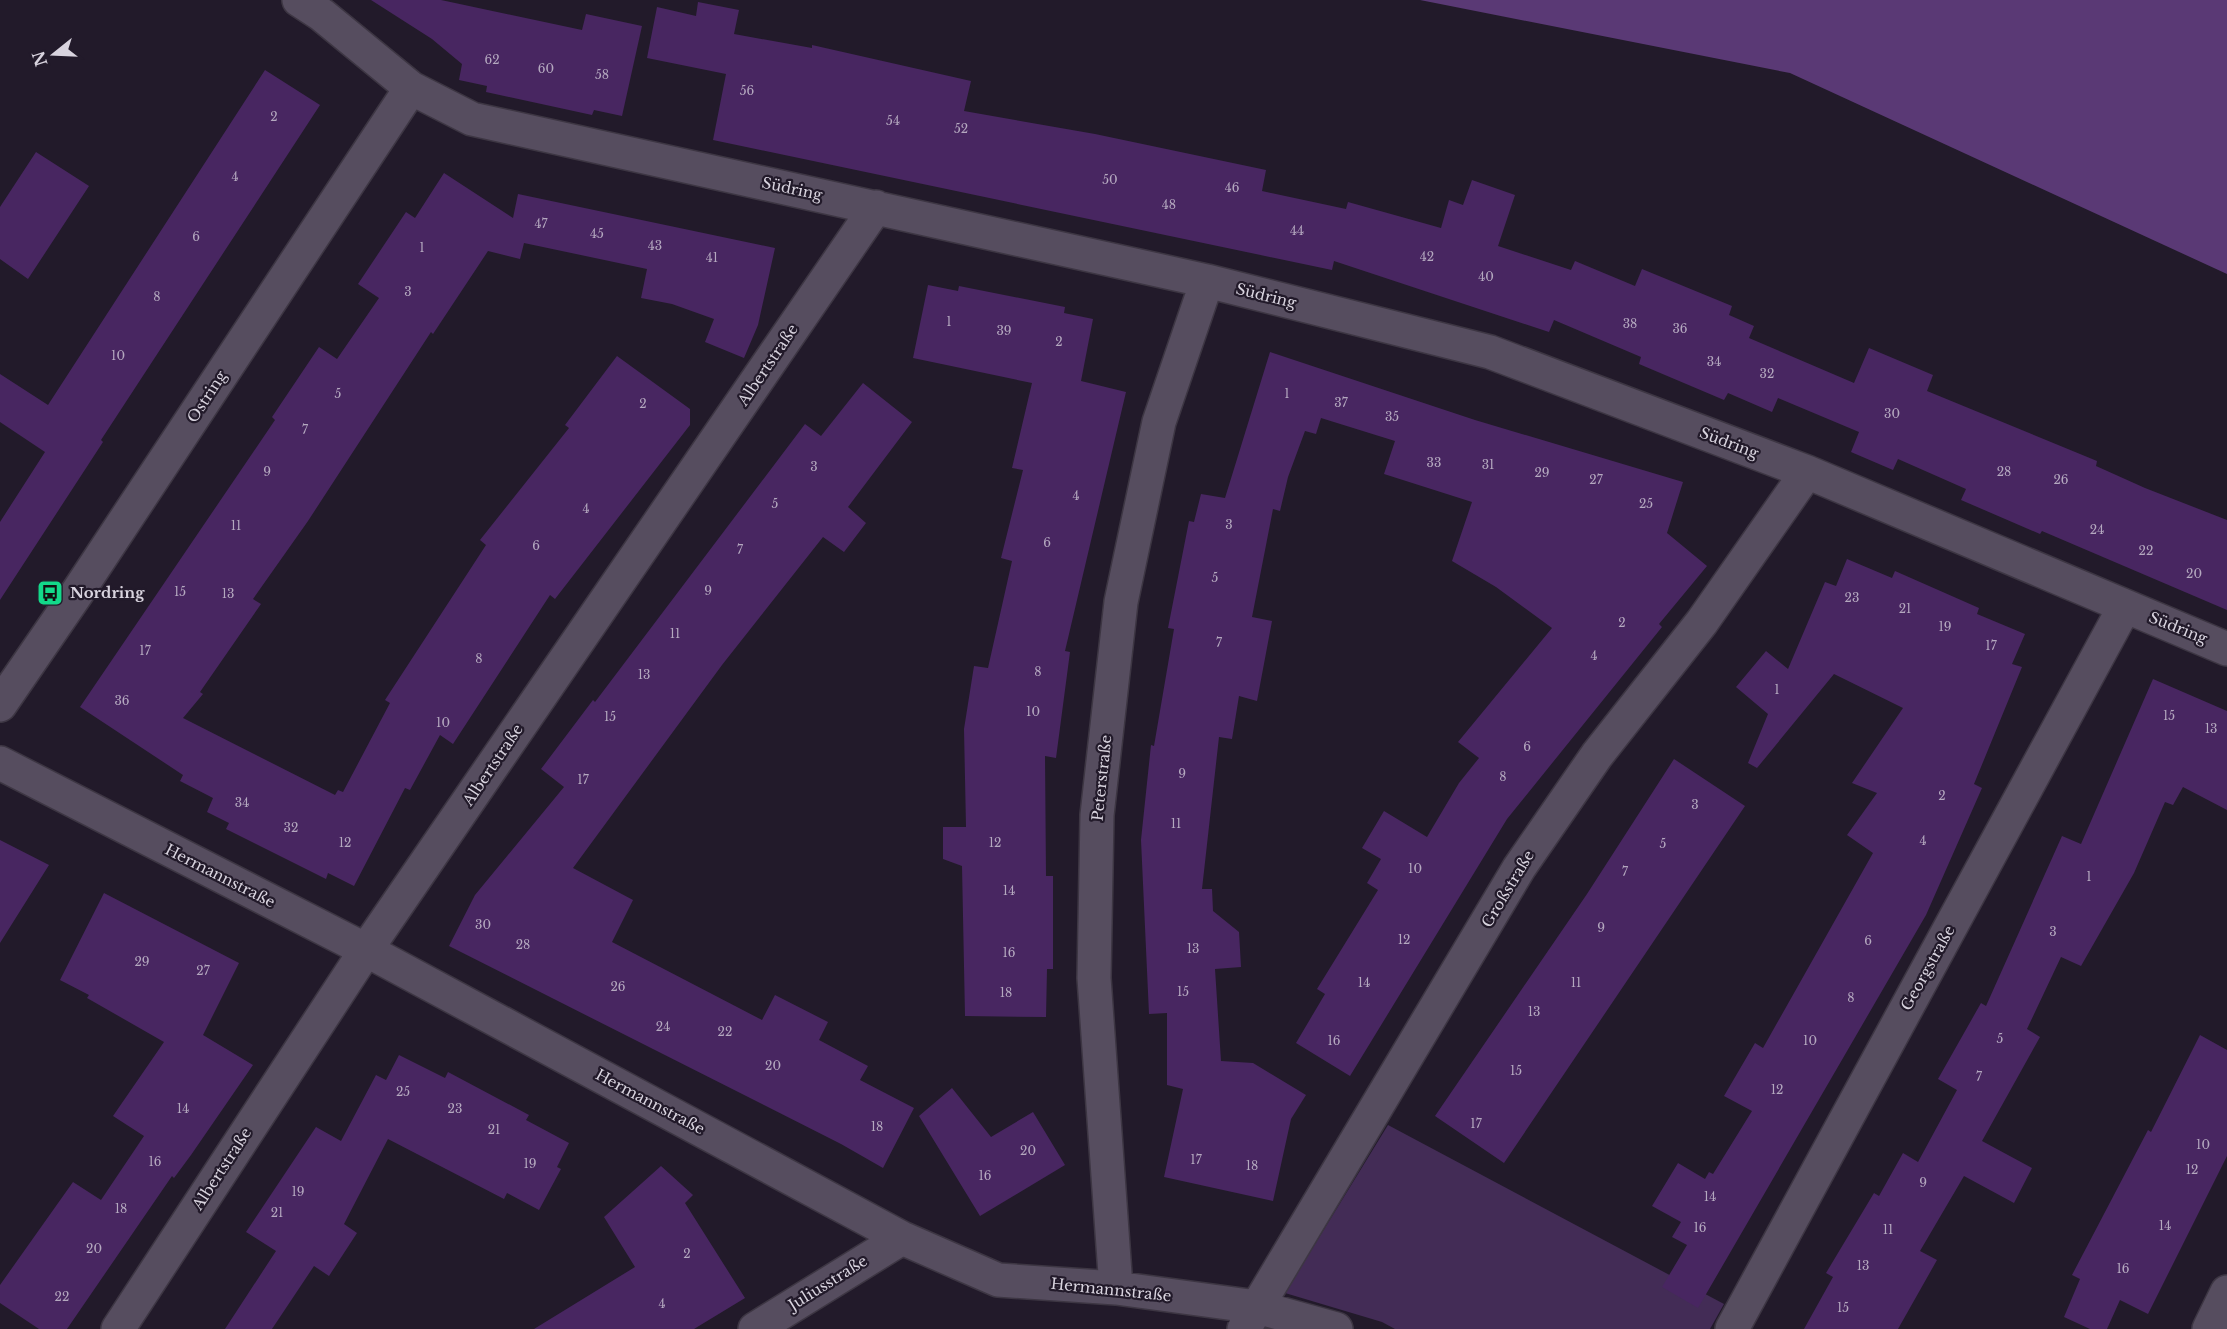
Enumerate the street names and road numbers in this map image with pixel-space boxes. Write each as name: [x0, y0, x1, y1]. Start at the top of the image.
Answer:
street label: Südring: [760, 173, 825, 204]
street label: Südring: [1234, 279, 1299, 312]
street label: Albertstraße: [733, 320, 802, 410]
street label: Ostring: [183, 366, 231, 426]
street label: Südring: [1697, 423, 1762, 463]
street label: Südring: [2146, 607, 2211, 648]
street label: Albertstraße: [458, 720, 527, 810]
street label: Peterstraße: [1088, 734, 1115, 822]
street label: Hermannstraße: [162, 840, 279, 912]
street label: Großstraße: [1477, 847, 1538, 931]
street label: Georgstraße: [1896, 922, 1959, 1014]
street label: Hermannstraße: [592, 1065, 708, 1138]
street label: Albertstraße: [187, 1124, 255, 1214]
street label: Juliusstraße: [783, 1251, 871, 1315]
street label: Hermannstraße: [1050, 1274, 1172, 1305]

